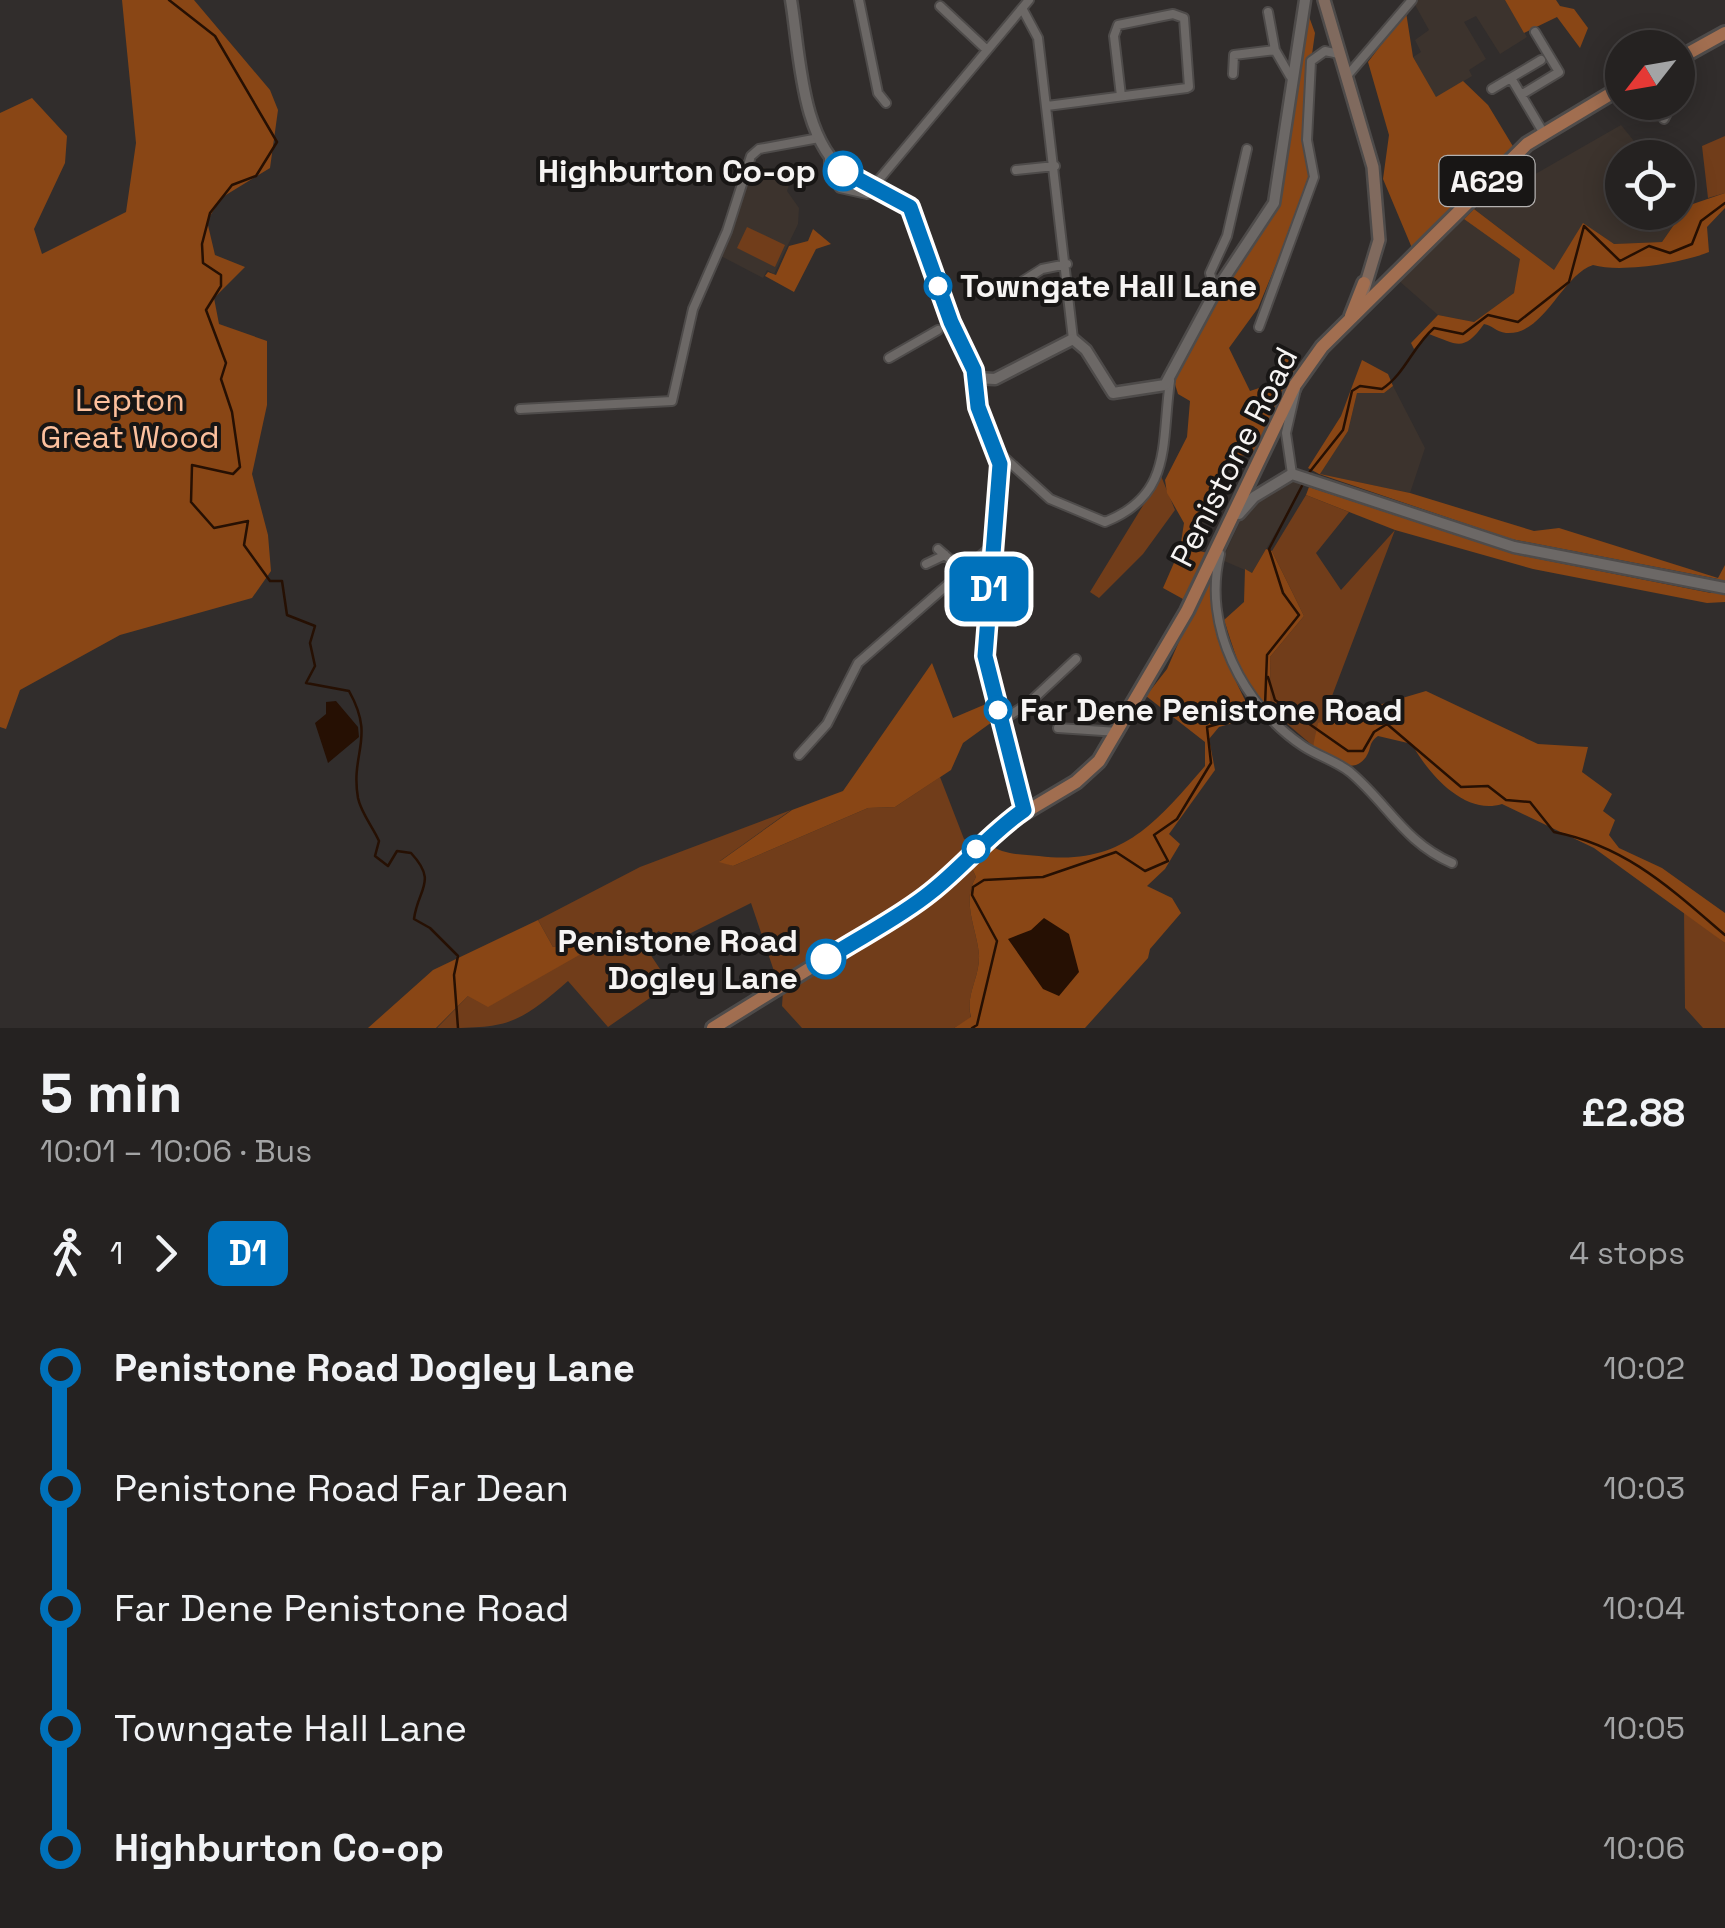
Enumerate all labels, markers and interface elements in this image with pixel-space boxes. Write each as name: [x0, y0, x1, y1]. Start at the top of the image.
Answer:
north arrow: [1605, 30, 1695, 120]
map controls: [1605, 30, 1695, 230]
button: locate: [1605, 140, 1695, 230]
place label: Highburton Co-op: [538, 151, 816, 191]
marker: Highburton Co-op: [824, 152, 862, 190]
road number: A629: [1440, 156, 1534, 206]
place label: Towngate Hall Lane: [960, 266, 1257, 306]
marker: Towngate Hall Lane: [925, 273, 951, 299]
street label: Penistone Road: [1162, 341, 1306, 573]
park label: Lepton Great Wood: [40, 380, 220, 457]
line badge: D1: [944, 556, 1034, 622]
text: D1: [969, 567, 1009, 611]
place label: Far Dene Penistone Road: [1020, 690, 1403, 730]
marker: Far Dene Penistone Road: [985, 697, 1011, 723]
unlabelled marker: [963, 836, 989, 862]
place label: Penistone Road Dogley Lane: [558, 921, 798, 998]
marker: Penistone Road Dogley Lane: [807, 940, 845, 978]
text: 5 min: [40, 1058, 182, 1128]
text: £2.88: [1581, 1089, 1685, 1137]
text: 10:01 – 10:06 · Bus: [40, 1131, 312, 1171]
icon: walk: [40, 1226, 95, 1281]
icon: forward: [138, 1226, 193, 1281]
text: D1: [228, 1231, 268, 1275]
text: 1: [110, 1233, 123, 1273]
text: 4 stops: [1569, 1233, 1685, 1273]
text: Penistone Road Dogley Lane: [114, 1344, 635, 1392]
text: 10:02: [1603, 1348, 1685, 1388]
text: Penistone Road Far Dean: [114, 1464, 569, 1512]
text: 10:03: [1603, 1468, 1685, 1508]
text: Far Dene Penistone Road: [114, 1584, 569, 1632]
text: 10:04: [1603, 1588, 1685, 1628]
text: Towngate Hall Lane: [114, 1704, 467, 1752]
text: 10:05: [1603, 1708, 1685, 1748]
text: Highburton Co-op: [114, 1824, 444, 1872]
text: 10:06: [1603, 1828, 1685, 1868]

